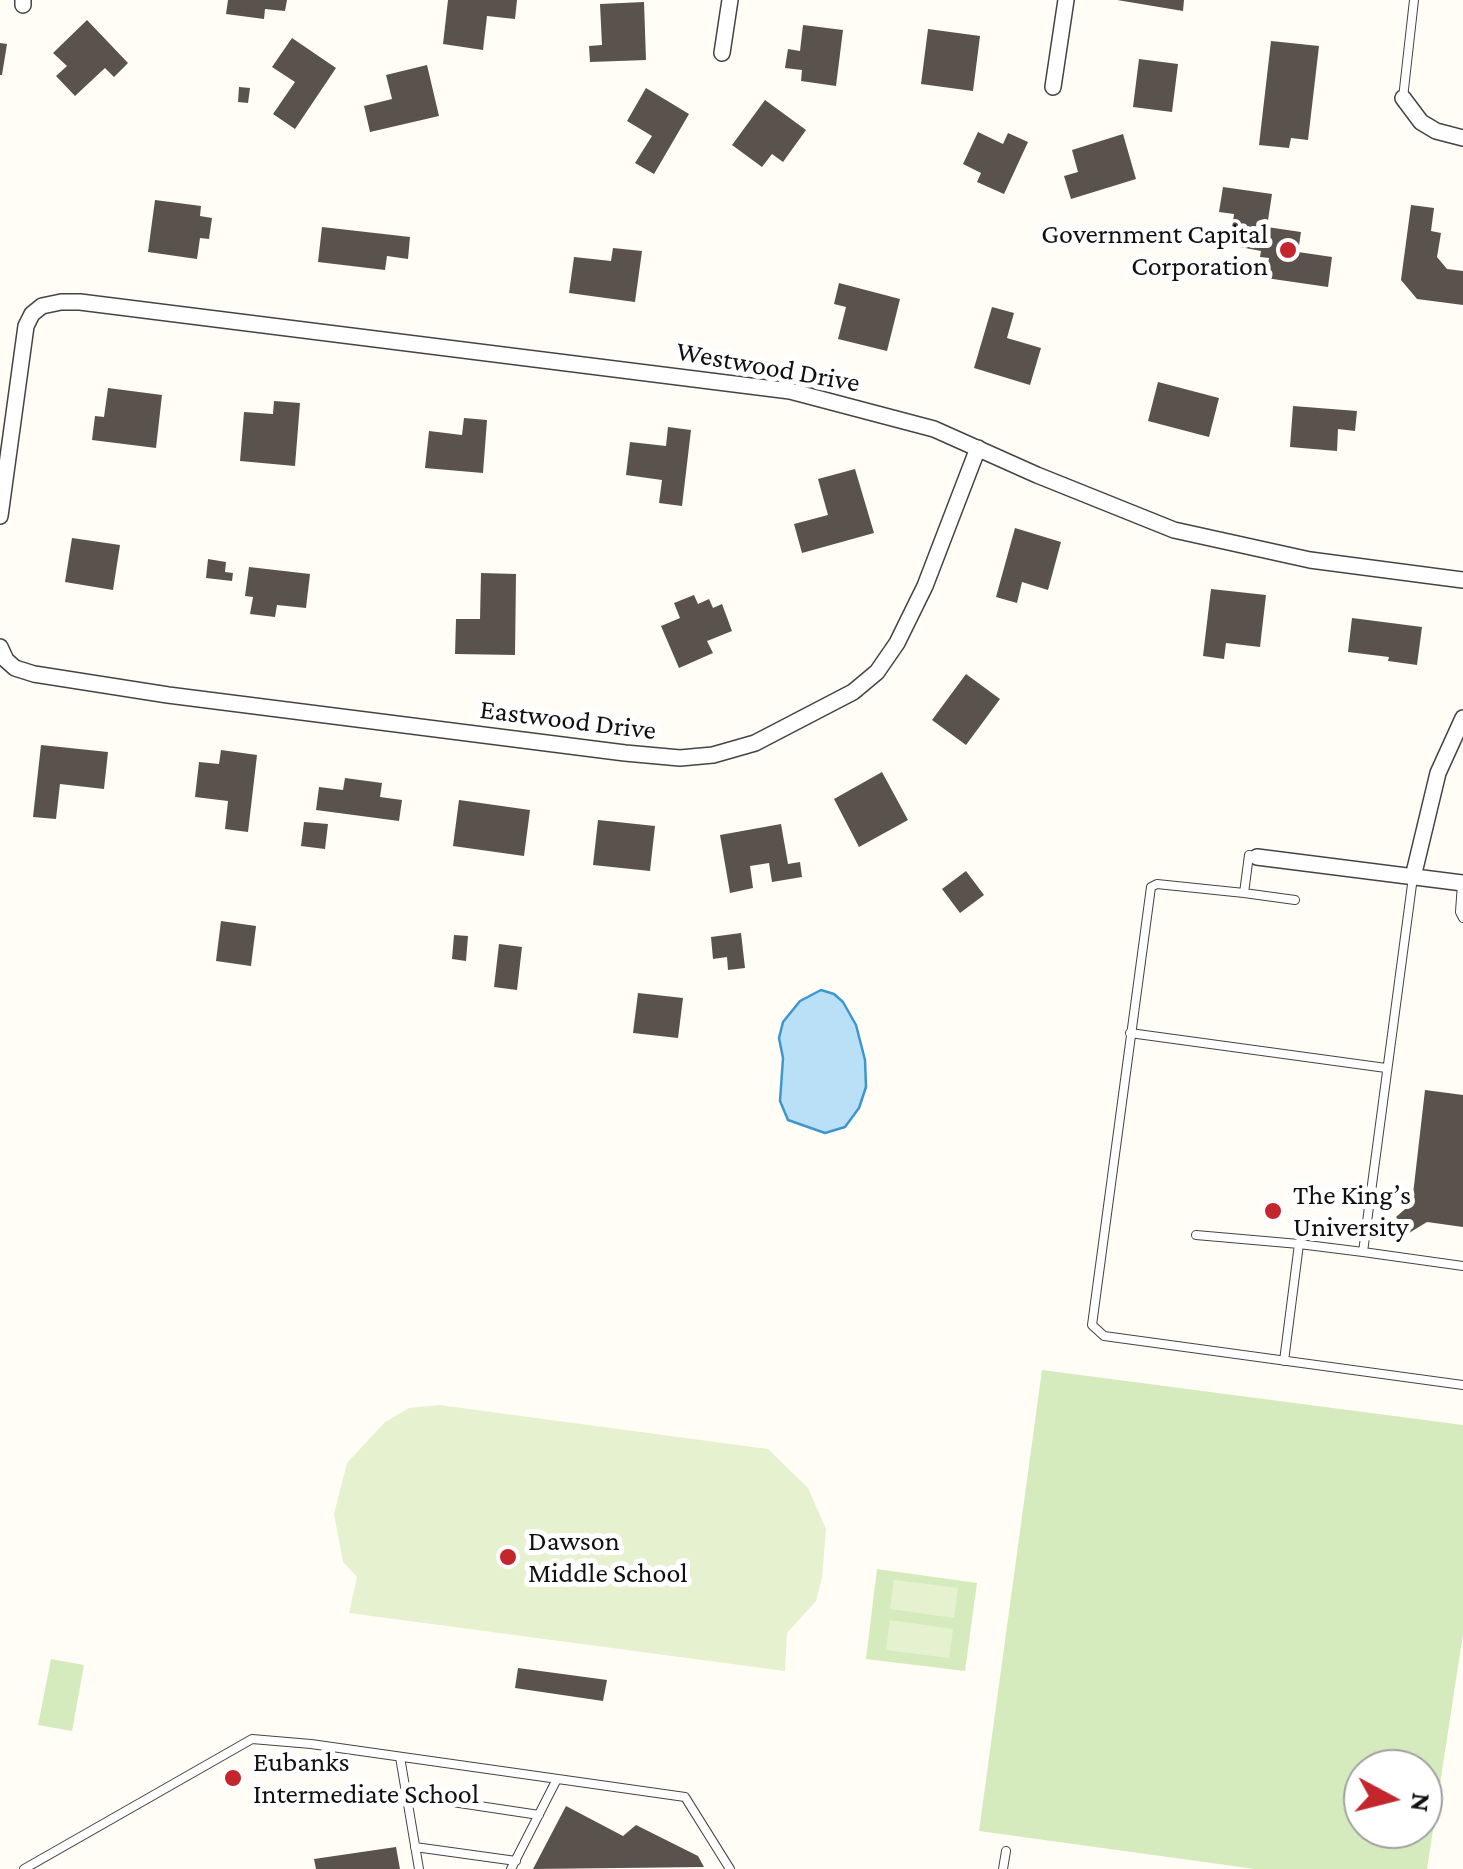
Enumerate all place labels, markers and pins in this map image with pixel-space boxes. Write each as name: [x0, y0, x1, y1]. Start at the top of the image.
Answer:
place label: Government Capital Corporation: [1041, 217, 1268, 283]
marker: Government Capital Corporation: [1277, 239, 1299, 261]
place label: The King’s University: [1293, 1178, 1411, 1244]
marker: The King’s University: [1262, 1200, 1284, 1222]
place label: Dawson Middle School: [528, 1524, 688, 1590]
marker: Dawson Middle School: [497, 1546, 519, 1568]
place label: Eubanks Intermediate School: [253, 1745, 479, 1811]
marker: Eubanks Intermediate School: [222, 1767, 244, 1789]

